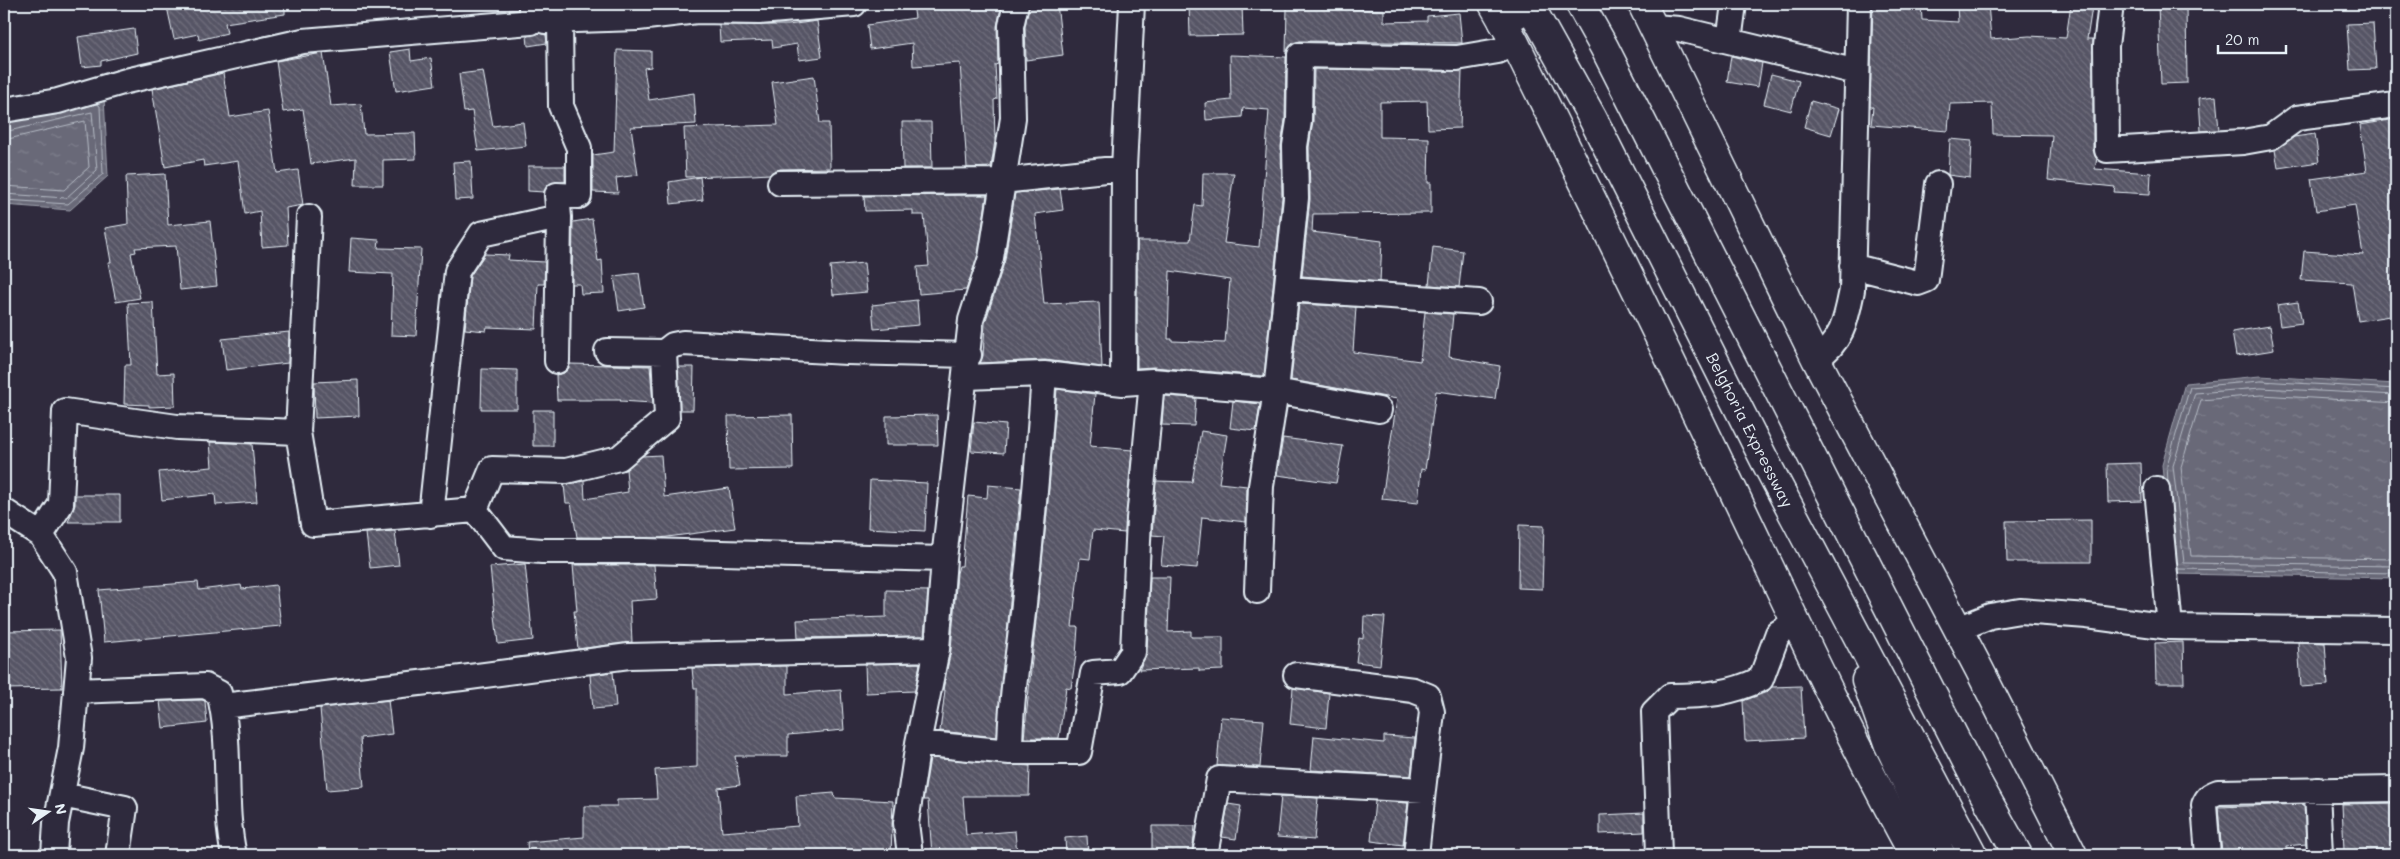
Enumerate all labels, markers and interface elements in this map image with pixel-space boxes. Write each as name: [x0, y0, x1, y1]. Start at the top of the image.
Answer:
scale bar: [2218, 22, 2285, 54]
text: 20 m: [2225, 29, 2259, 49]
street label: Belghoria Expressway: [1702, 349, 1799, 511]
north arrow: [22, 786, 72, 836]
text: N: [51, 802, 72, 816]

